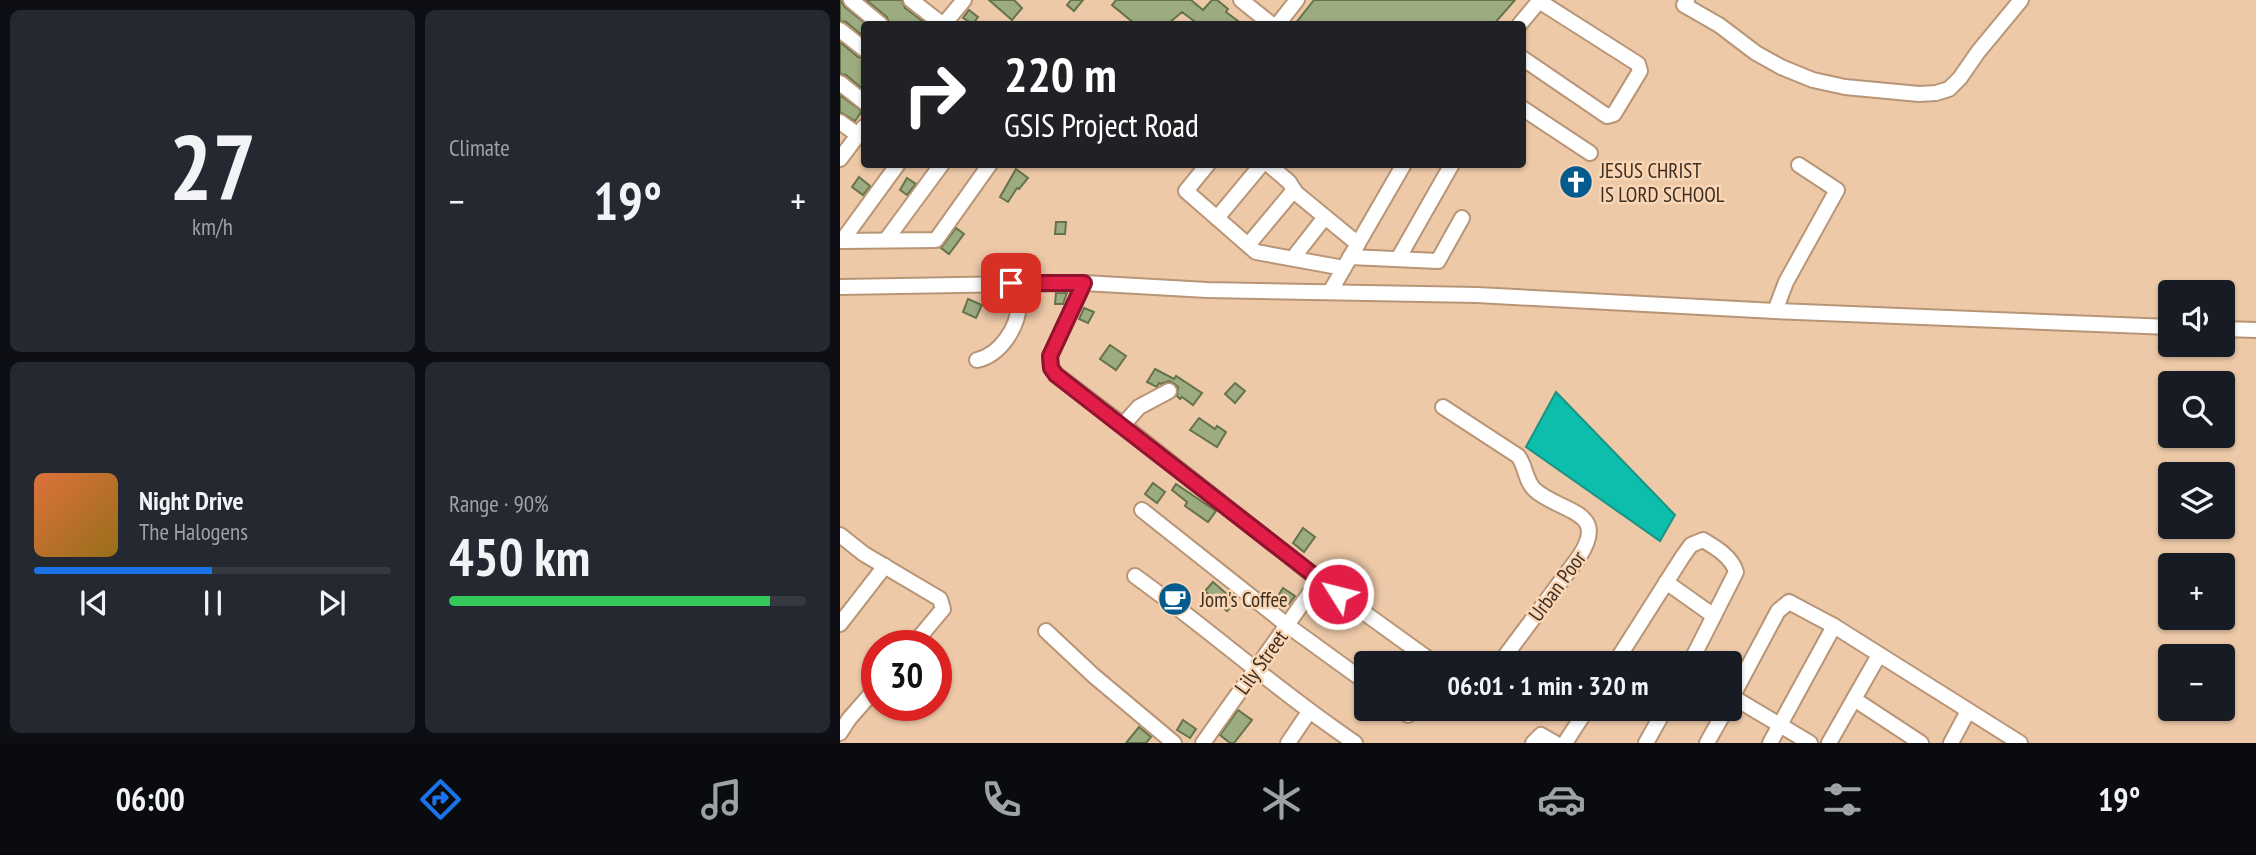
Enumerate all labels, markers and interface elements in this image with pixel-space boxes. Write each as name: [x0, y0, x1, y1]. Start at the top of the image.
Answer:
text: 220 m: [1004, 42, 1117, 106]
icon: right: [889, 49, 980, 140]
text: GSIS Project Road: [1004, 104, 1199, 146]
text: 27: [169, 107, 256, 225]
text: Climate: [449, 133, 510, 162]
place label: JESUS CHRIST IS LORD SCHOOL: [1599, 157, 1725, 208]
church icon: JESUS CHRIST IS LORD SCHOOL: [1557, 163, 1595, 201]
text: 19°: [593, 167, 662, 234]
text: −: [449, 176, 465, 225]
text: +: [790, 176, 806, 225]
text: km/h: [192, 212, 233, 241]
pin: [981, 253, 1041, 313]
icon: arrive: [992, 264, 1030, 302]
map controls: [2158, 280, 2235, 721]
button: sound: [2158, 280, 2235, 357]
button: search: [2158, 371, 2235, 448]
button: layers: [2158, 462, 2235, 539]
text: Night Drive: [139, 484, 244, 517]
text: Range · 90%: [449, 489, 549, 518]
text: The Halogens: [139, 517, 248, 546]
text: 450 km: [449, 523, 590, 590]
street label: Urban Poor: [1522, 545, 1592, 627]
button: +: [2158, 553, 2235, 630]
position arrow: [1301, 557, 1375, 631]
cafe icon: Jom's Coffee: [1156, 580, 1194, 618]
icon: previous: [75, 584, 113, 622]
icon: pause: [194, 584, 232, 622]
icon: next: [313, 584, 351, 622]
place label: Jom's Coffee: [1199, 586, 1288, 613]
street label: Lily Street: [1229, 624, 1294, 700]
speed limit sign: 30: [861, 630, 952, 721]
button: −: [2158, 644, 2235, 721]
text: 06:01 · 1 min · 320 m: [1448, 669, 1648, 702]
icon: directions: [416, 775, 465, 824]
icon: music: [697, 775, 746, 824]
icon: phone: [977, 775, 1026, 824]
icon: climate: [1257, 775, 1306, 824]
icon: car: [1537, 775, 1586, 824]
icon: filters: [1818, 775, 1867, 824]
text: 06:00: [116, 778, 185, 820]
text: 19°: [2098, 778, 2140, 820]

